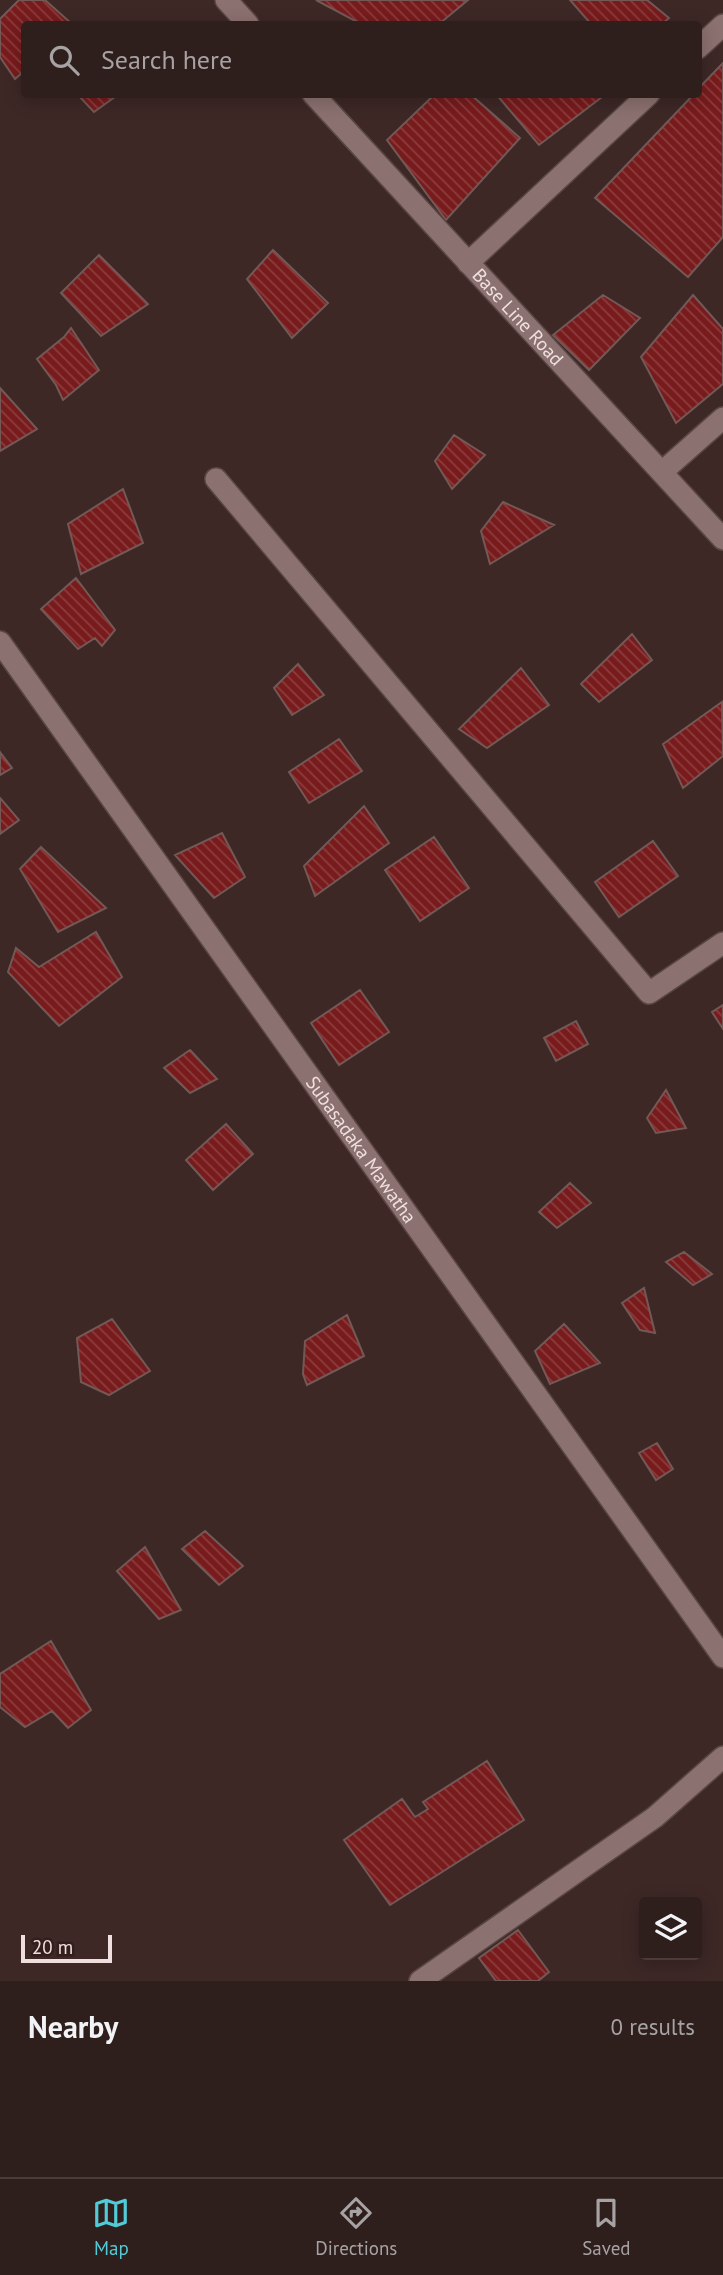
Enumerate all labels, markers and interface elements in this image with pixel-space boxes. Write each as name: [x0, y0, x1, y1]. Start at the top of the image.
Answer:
search box: [21, 21, 702, 98]
icon: search: [45, 41, 83, 79]
text: Search here: [101, 43, 232, 76]
street label: Base Line Road: [468, 263, 569, 370]
street label: Subasadaka Mawatha: [301, 1071, 422, 1228]
map controls: [639, 1897, 702, 1960]
button: layers: [639, 1897, 702, 1960]
scale bar: [21, 1932, 112, 1964]
text: 20 m: [32, 1935, 73, 1959]
text: Nearby: [28, 2007, 118, 2046]
text: 0 results: [611, 2012, 695, 2041]
tab: Map: [92, 2194, 130, 2260]
tab: Directions: [315, 2194, 397, 2260]
tab: Saved: [582, 2194, 631, 2260]

